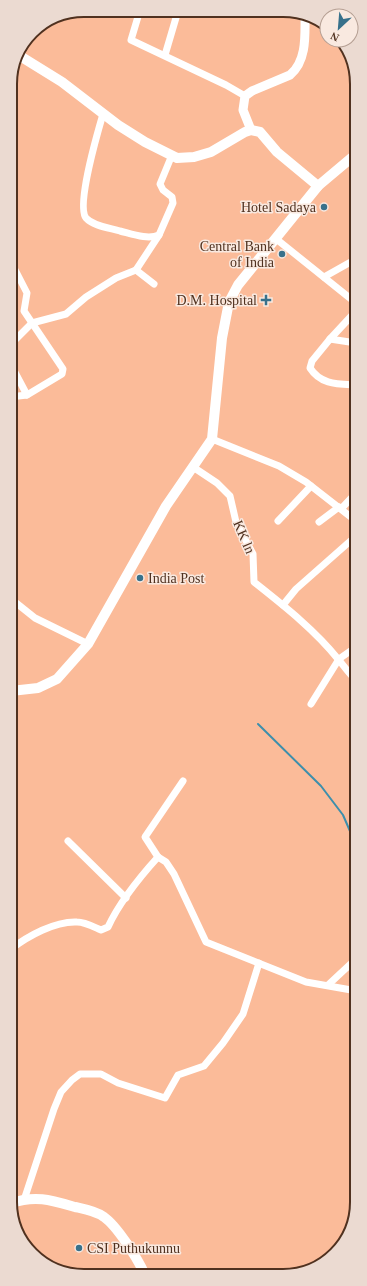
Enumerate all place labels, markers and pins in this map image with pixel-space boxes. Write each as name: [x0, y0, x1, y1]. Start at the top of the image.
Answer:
place label: Hotel Sadaya: [241, 200, 317, 215]
marker: Hotel Sadaya: [319, 202, 329, 212]
place label: Central Bank of India: [200, 239, 275, 270]
marker: Central Bank of India: [277, 249, 287, 259]
place label: D.M. Hospital: [177, 293, 257, 308]
marker: D.M. Hospital: [260, 294, 272, 306]
place label: India Post: [148, 571, 205, 586]
marker: India Post: [135, 573, 145, 583]
place label: CSI Puthukunnu: [87, 1241, 180, 1256]
marker: CSI Puthukunnu: [74, 1243, 84, 1253]

